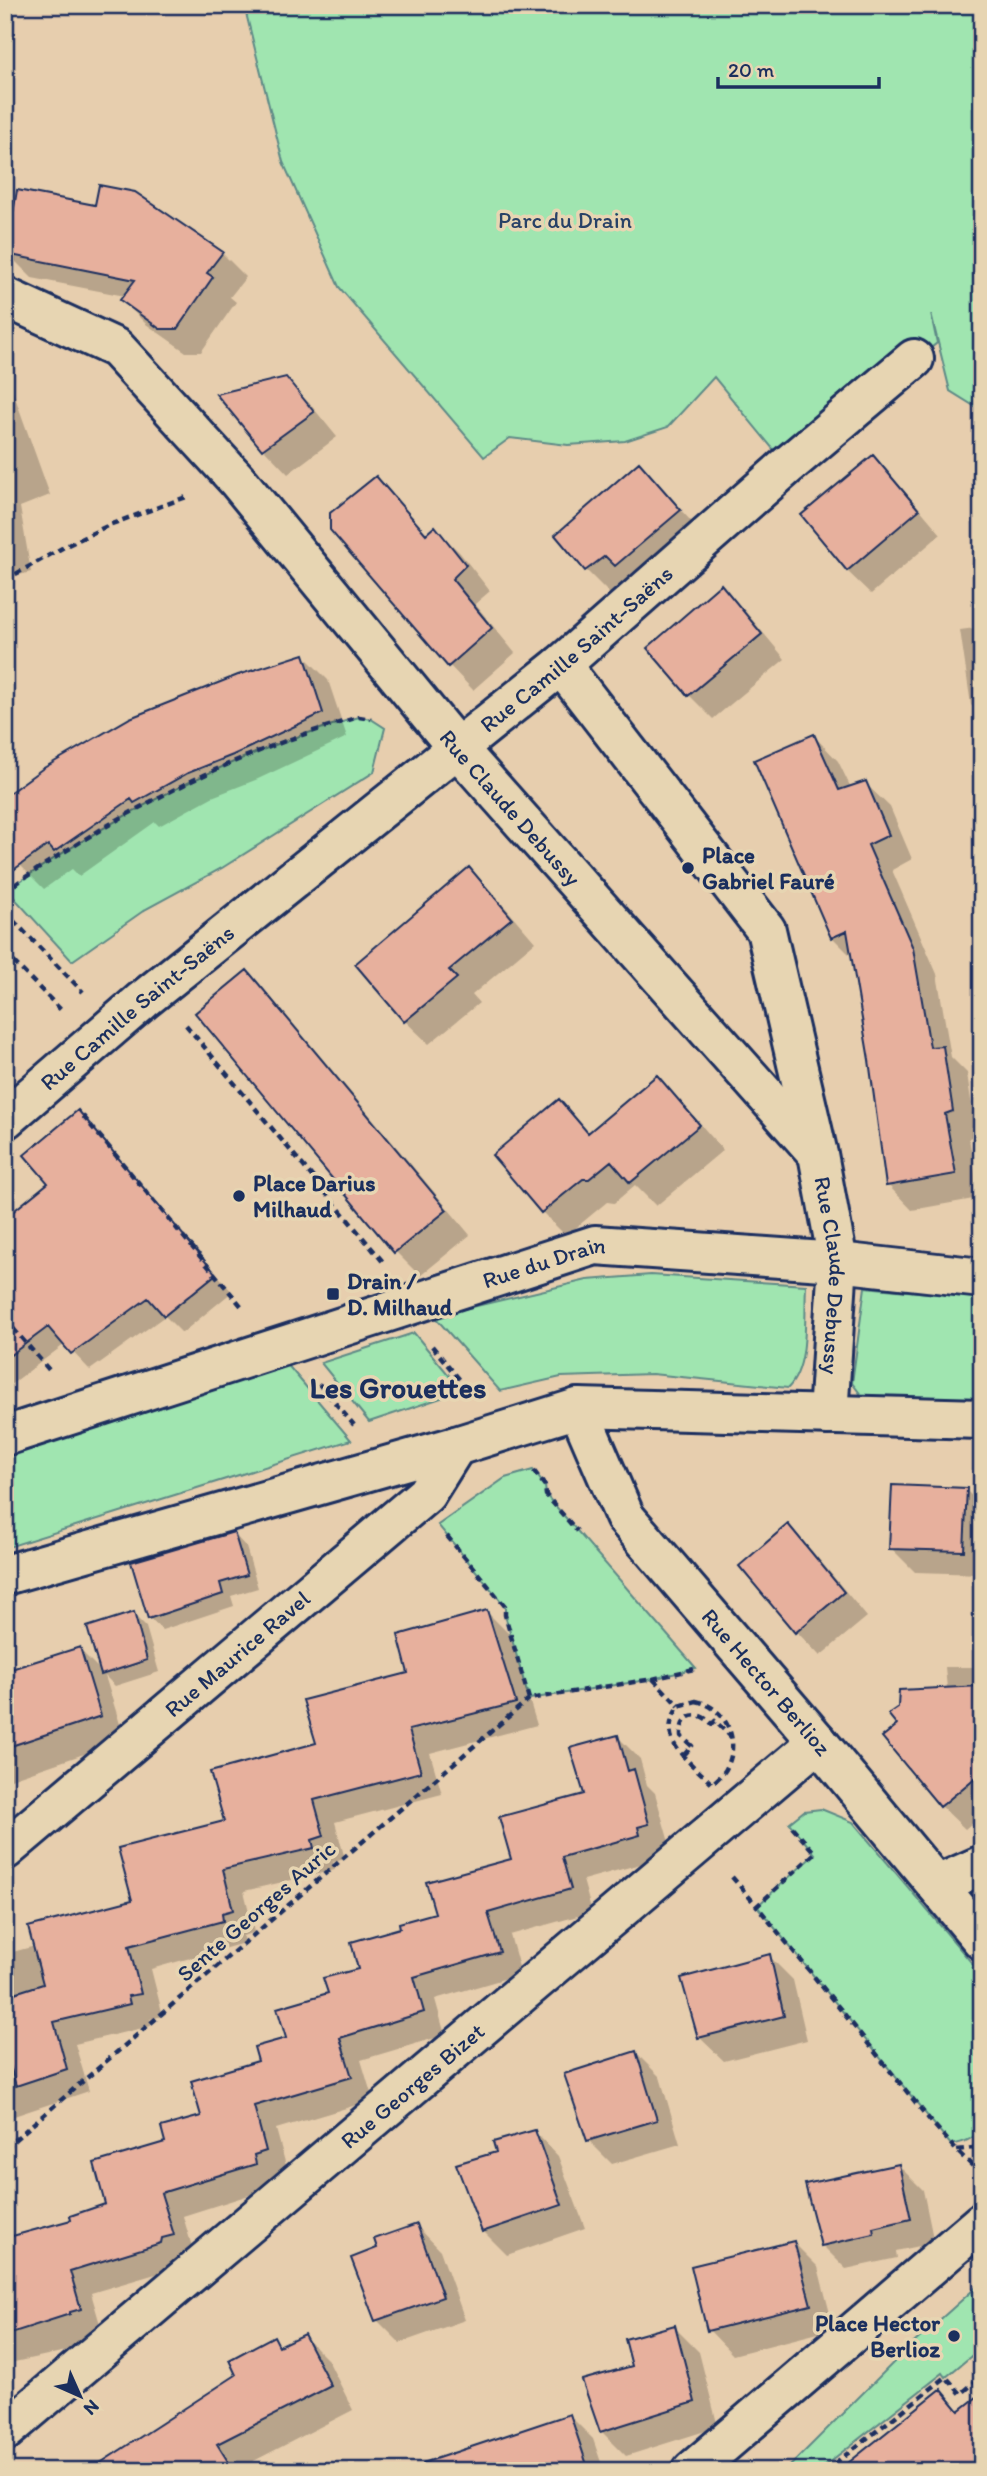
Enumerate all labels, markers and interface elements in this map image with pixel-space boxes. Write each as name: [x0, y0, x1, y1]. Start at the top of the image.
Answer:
scale bar: [718, 46, 878, 90]
text: 20 m: [728, 57, 775, 82]
park label: Parc du Drain: [498, 206, 632, 234]
street label: Rue Camille Saint-Saëns: [474, 559, 678, 738]
street label: Rue Claude Debussy: [434, 724, 587, 892]
place label: Place Gabriel Fauré: [702, 841, 835, 895]
marker: Place Gabriel Fauré: [680, 860, 696, 876]
street label: Rue Camille Saint-Saëns: [34, 919, 240, 1096]
place label: Place Darius Milhaud: [253, 1169, 376, 1223]
street label: Rue Claude Debussy: [808, 1174, 852, 1376]
marker: Place Darius Milhaud: [231, 1188, 247, 1204]
street label: Rue du Drain: [479, 1231, 607, 1294]
place label: Drain / D. Milhaud: [347, 1267, 453, 1321]
marker: Drain / D. Milhaud: [325, 1286, 341, 1302]
district label: Les Grouettes: [310, 1369, 486, 1406]
street label: Rue Maurice Ravel: [159, 1584, 316, 1723]
street label: Rue Hector Berlioz: [696, 1603, 838, 1761]
street label: Sente Georges Auric: [171, 1834, 341, 1987]
street label: Rue Georges Bizet: [335, 2017, 490, 2155]
place label: Place Hector Berlioz: [815, 2309, 940, 2363]
marker: Place Hector Berlioz: [946, 2328, 962, 2344]
north arrow: [46, 2360, 116, 2430]
text: N: [79, 2395, 104, 2420]

